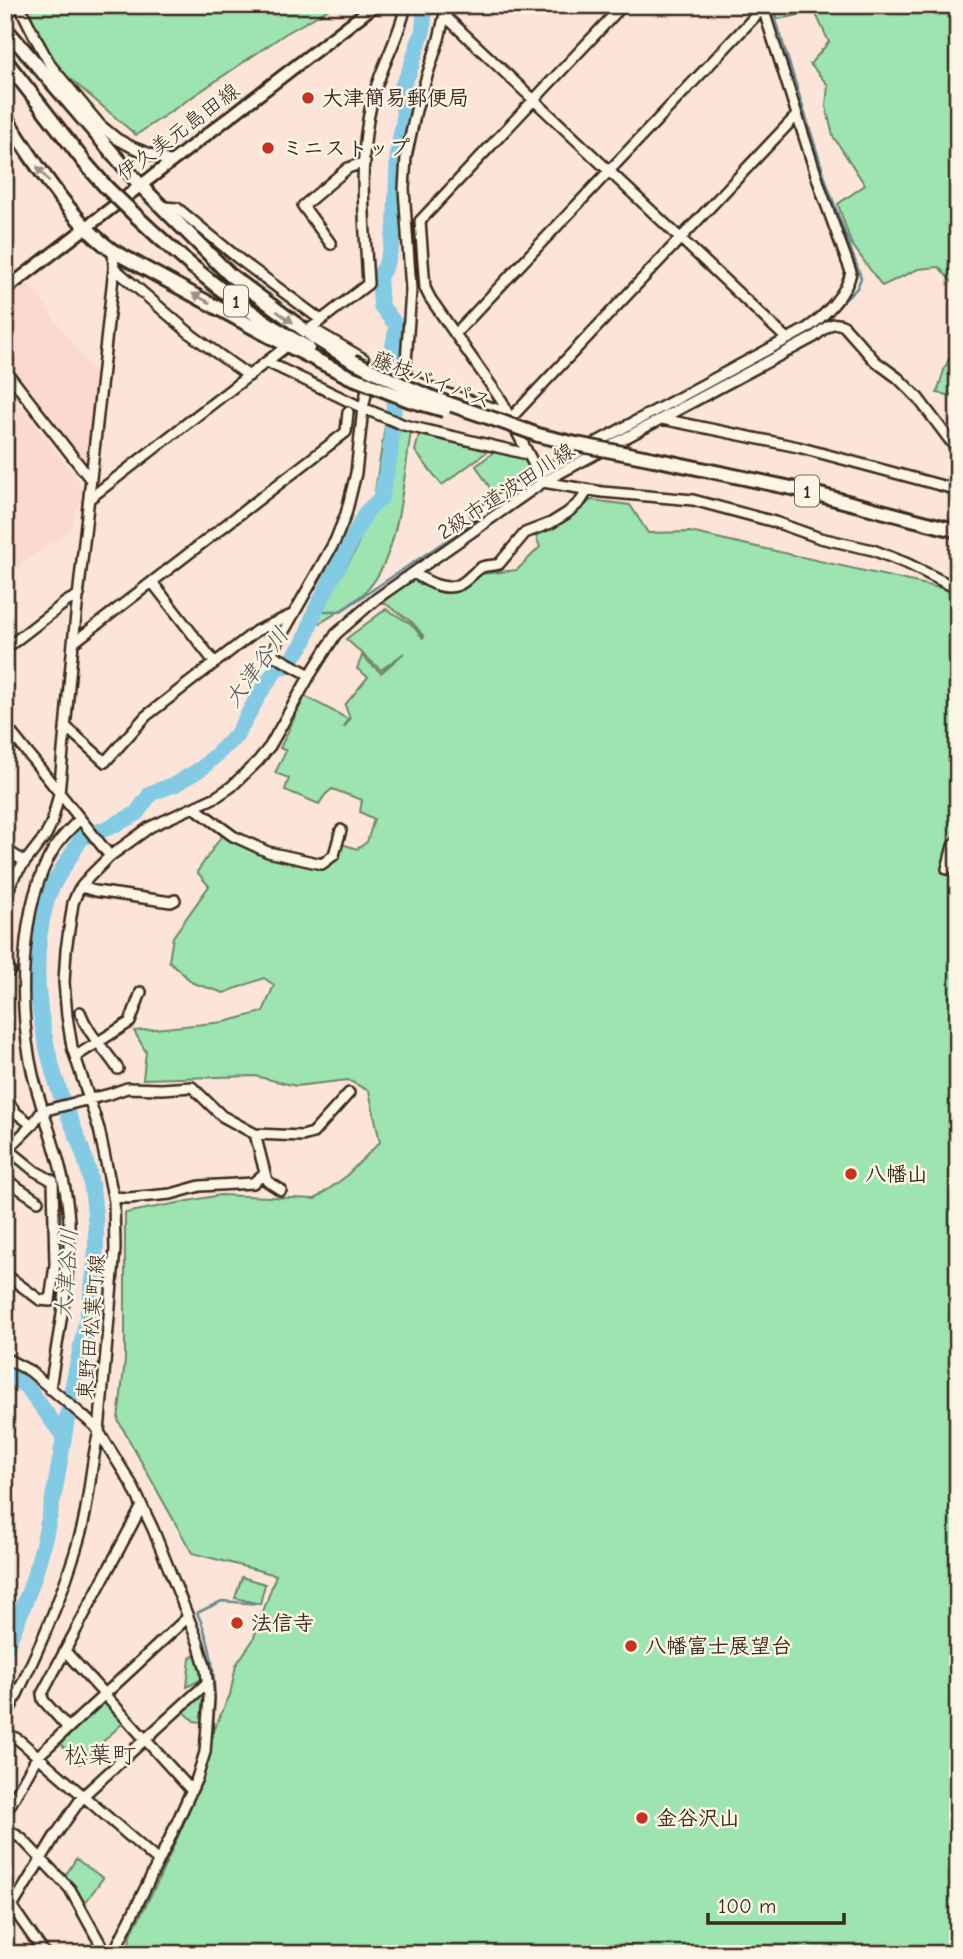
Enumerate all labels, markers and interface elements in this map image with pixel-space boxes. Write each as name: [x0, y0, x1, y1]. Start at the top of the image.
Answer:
street label: 伊久美元島田線: [112, 78, 244, 186]
place label: 大津簡易郵便局: [322, 86, 469, 110]
marker: 大津簡易郵便局: [300, 90, 316, 106]
place label: ミニストップ: [282, 136, 410, 160]
marker: ミニストップ: [260, 140, 276, 156]
one-way arrow: [36, 165, 51, 182]
road number: 1: [224, 286, 248, 316]
one-way arrow: [192, 292, 211, 304]
one-way arrow: [276, 310, 294, 324]
street label: 藤枝バイパス: [369, 346, 495, 414]
street label: 2級市道波田川線: [433, 438, 579, 544]
road number: 1: [795, 476, 819, 506]
water label: 大津谷川: [218, 622, 294, 712]
place label: 八幡山: [865, 1162, 928, 1186]
marker: 八幡山: [843, 1166, 859, 1182]
water label: 大津谷川: [50, 1227, 83, 1321]
street label: 東野田松葉町線: [73, 1253, 109, 1401]
place label: 法信寺: [251, 1611, 314, 1635]
marker: 法信寺: [229, 1615, 245, 1631]
place label: 八幡富士展望台: [645, 1634, 792, 1658]
marker: 八幡富士展望台: [623, 1638, 639, 1654]
district label: 松葉町: [64, 1741, 136, 1769]
place label: 金谷沢山: [656, 1806, 740, 1830]
marker: 金谷沢山: [634, 1810, 650, 1826]
scale bar: [708, 1882, 844, 1926]
text: 100 m: [718, 1894, 776, 1918]

